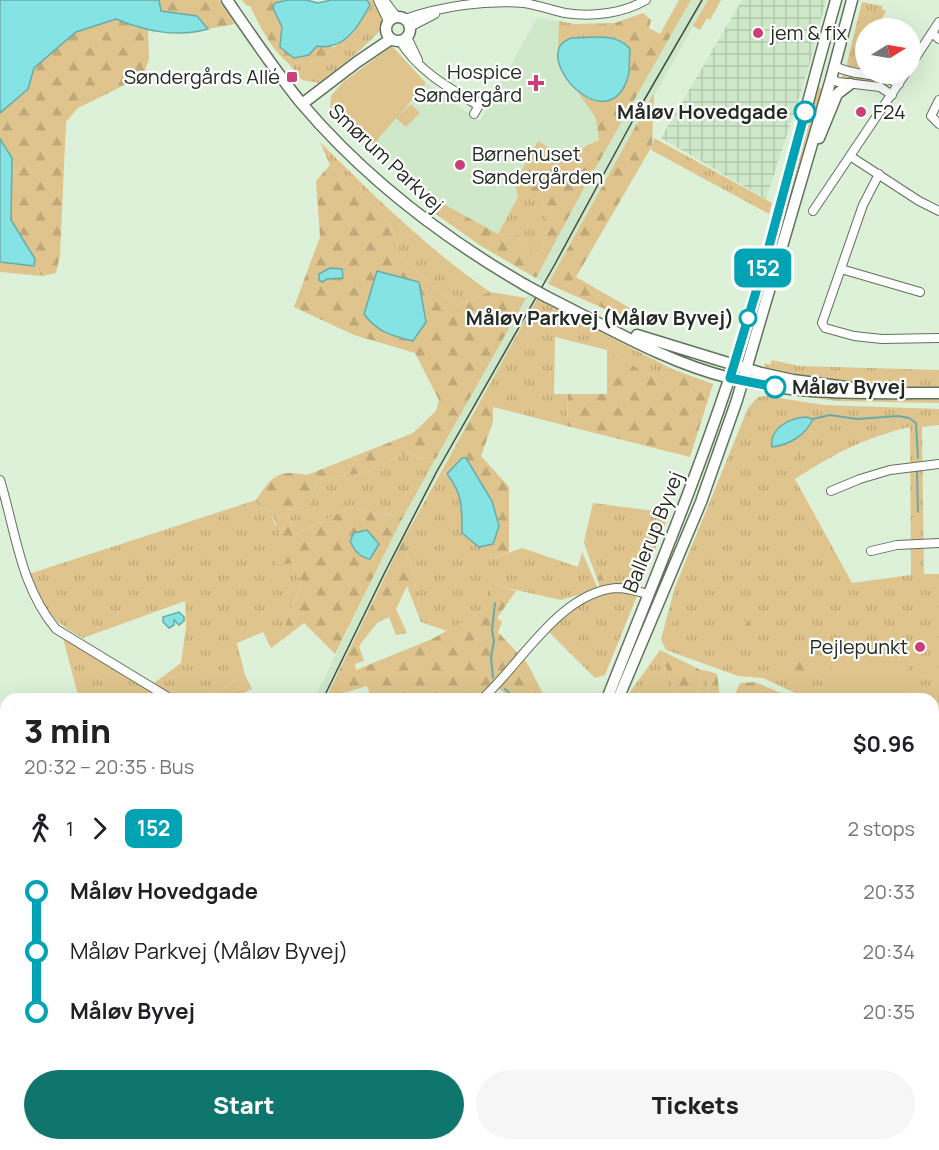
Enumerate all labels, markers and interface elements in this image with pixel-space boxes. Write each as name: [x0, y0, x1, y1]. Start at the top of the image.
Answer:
north arrow: [855, 18, 921, 84]
map controls: [855, 18, 921, 84]
place label: jem & fix: [769, 19, 847, 46]
marker: jem & fix: [751, 26, 765, 40]
place label: Hospice Søndergård: [414, 58, 522, 108]
place label: Søndergårds Allé: [124, 63, 280, 90]
marker: Søndergårds Allé: [285, 70, 299, 84]
marker: Hospice Søndergård: [527, 74, 545, 92]
street label: Smørum Parkvej: [323, 97, 449, 218]
place label: Måløv Hovedgade: [617, 98, 788, 125]
place label: F24: [873, 98, 906, 125]
marker: Måløv Hovedgade: [794, 101, 816, 123]
marker: F24: [854, 105, 868, 119]
place label: Børnehuset Søndergården: [472, 140, 603, 190]
marker: Børnehuset Søndergården: [453, 158, 467, 172]
line badge: 152: [728, 248, 798, 288]
text: 152: [746, 254, 780, 282]
place label: Måløv Parkvej (Måløv Byvej): [466, 304, 734, 331]
marker: Måløv Parkvej (Måløv Byvej): [739, 309, 757, 327]
place label: Måløv Byvej: [792, 373, 906, 400]
marker: Måløv Byvej: [764, 376, 786, 398]
street label: Ballerup Byvej: [616, 467, 689, 596]
place label: Pejlepunkt: [810, 633, 908, 660]
marker: Pejlepunkt: [913, 640, 927, 654]
text: 3 min: [24, 708, 111, 753]
text: $0.96: [853, 729, 915, 759]
text: 20:32 – 20:35 · Bus: [24, 753, 194, 780]
icon: walk: [24, 812, 57, 845]
icon: forward: [83, 812, 116, 845]
text: 152: [137, 814, 170, 842]
text: 1: [66, 815, 74, 842]
text: 2 stops: [847, 815, 915, 842]
text: Måløv Hovedgade: [70, 876, 258, 906]
text: 20:33: [863, 878, 915, 905]
text: Måløv Parkvej (Måløv Byvej): [70, 936, 348, 966]
text: 20:34: [863, 938, 915, 965]
text: Måløv Byvej: [70, 996, 195, 1026]
text: 20:35: [863, 998, 915, 1025]
button: Start: [24, 1070, 464, 1139]
button: Tickets: [476, 1070, 915, 1139]

